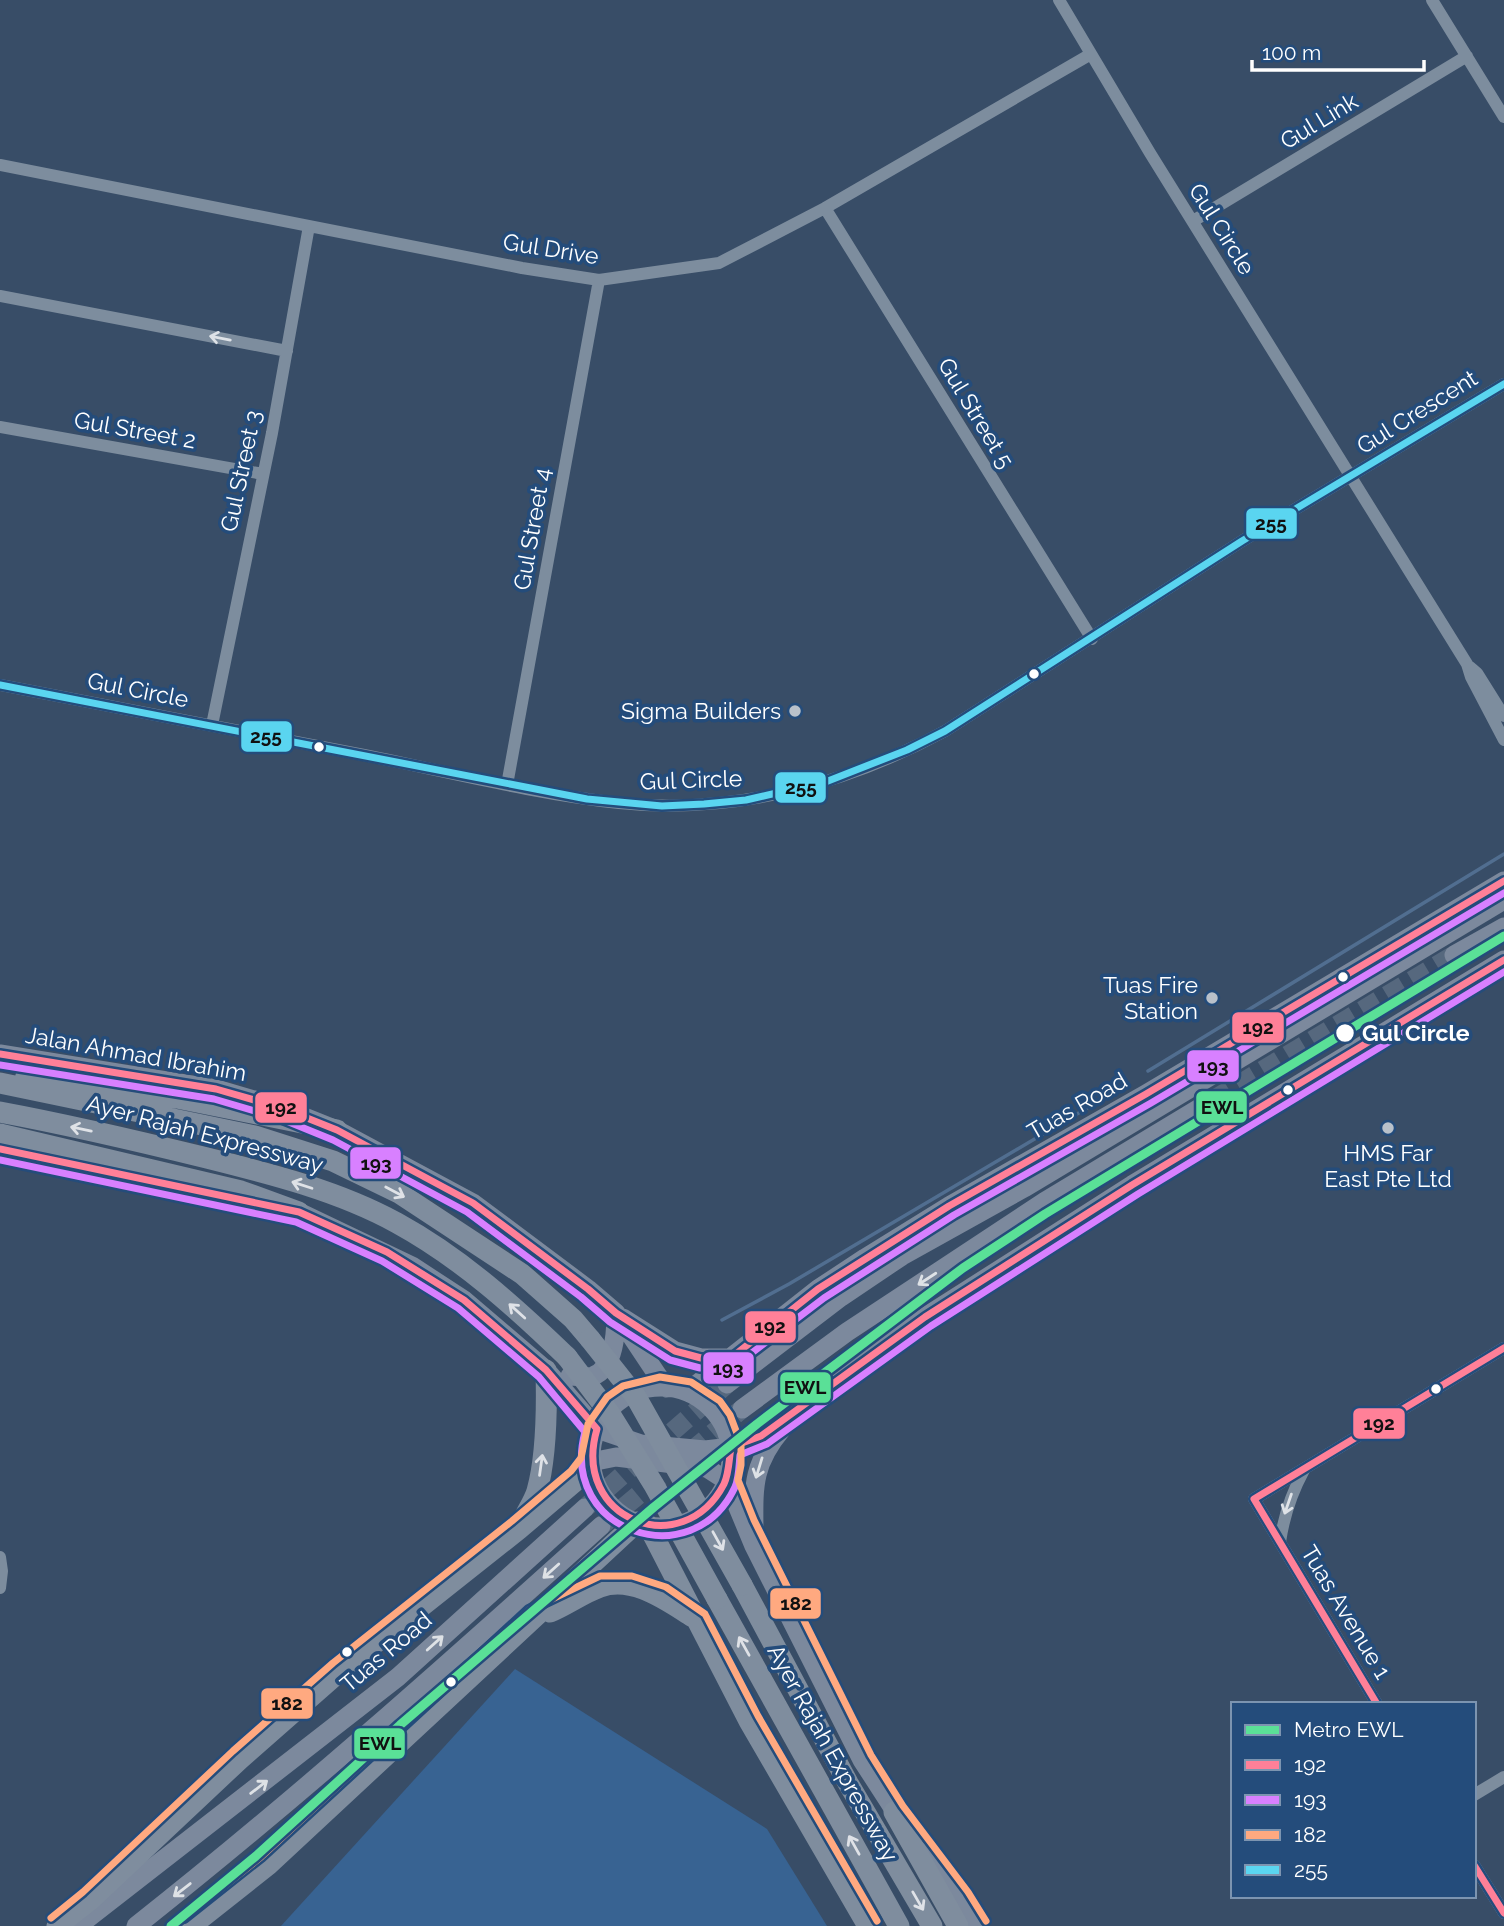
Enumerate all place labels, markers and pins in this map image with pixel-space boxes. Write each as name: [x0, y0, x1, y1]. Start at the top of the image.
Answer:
unlabelled marker: [1027, 667, 1041, 681]
place label: Sigma Builders: [621, 697, 781, 724]
marker: Sigma Builders: [787, 703, 803, 719]
unlabelled marker: [312, 740, 326, 754]
unlabelled marker: [1336, 970, 1350, 984]
place label: Tuas Fire Station: [1103, 971, 1198, 1024]
marker: Tuas Fire Station: [1204, 990, 1220, 1006]
place label: Gul Circle: [1362, 1019, 1470, 1046]
marker: Gul Circle: [1334, 1022, 1356, 1044]
unlabelled marker: [1281, 1083, 1295, 1097]
marker: HMS Far East Pte Ltd: [1380, 1120, 1396, 1136]
place label: HMS Far East Pte Ltd: [1324, 1139, 1452, 1192]
unlabelled marker: [1429, 1382, 1443, 1396]
unlabelled marker: [340, 1645, 354, 1659]
unlabelled marker: [444, 1675, 458, 1689]

